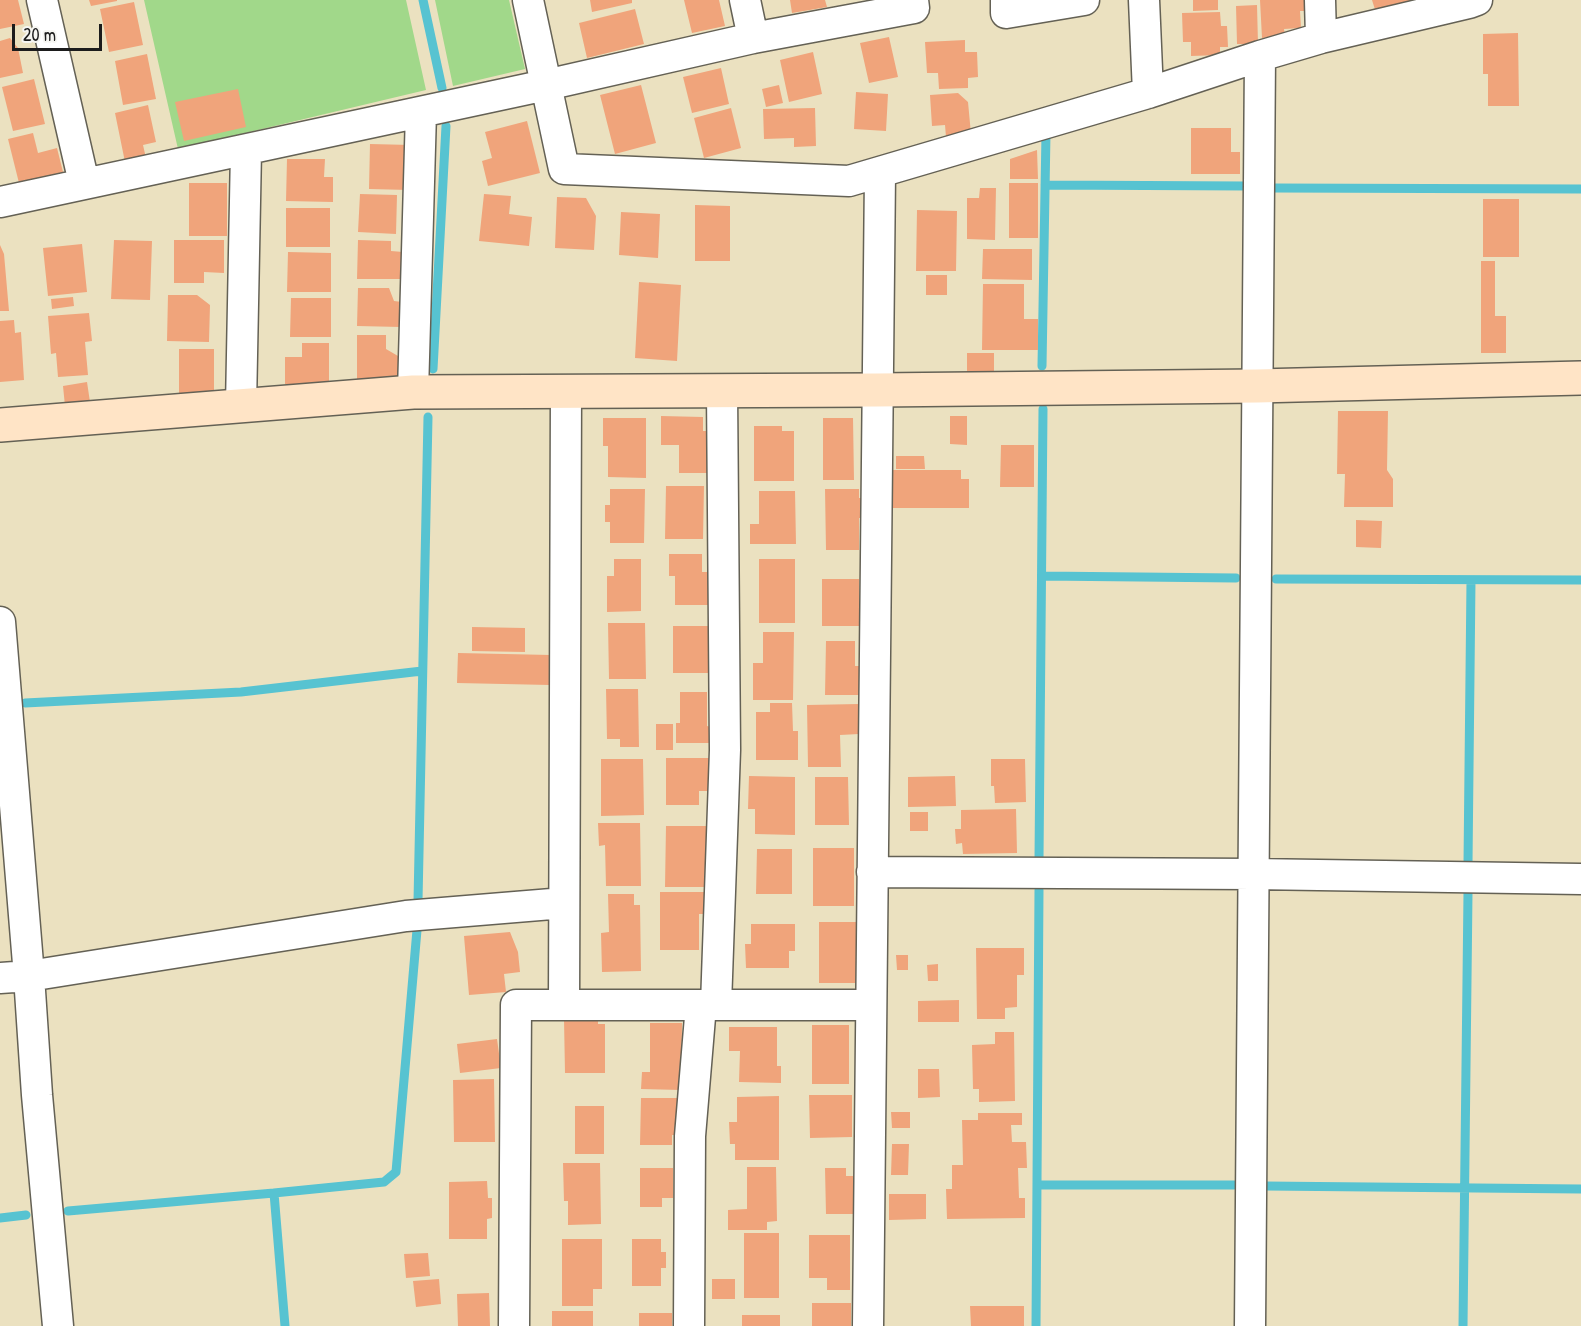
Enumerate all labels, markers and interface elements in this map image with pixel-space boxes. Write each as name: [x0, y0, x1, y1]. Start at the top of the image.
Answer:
scale bar: [15, 12, 105, 50]
text: 20 m: [23, 22, 56, 47]

